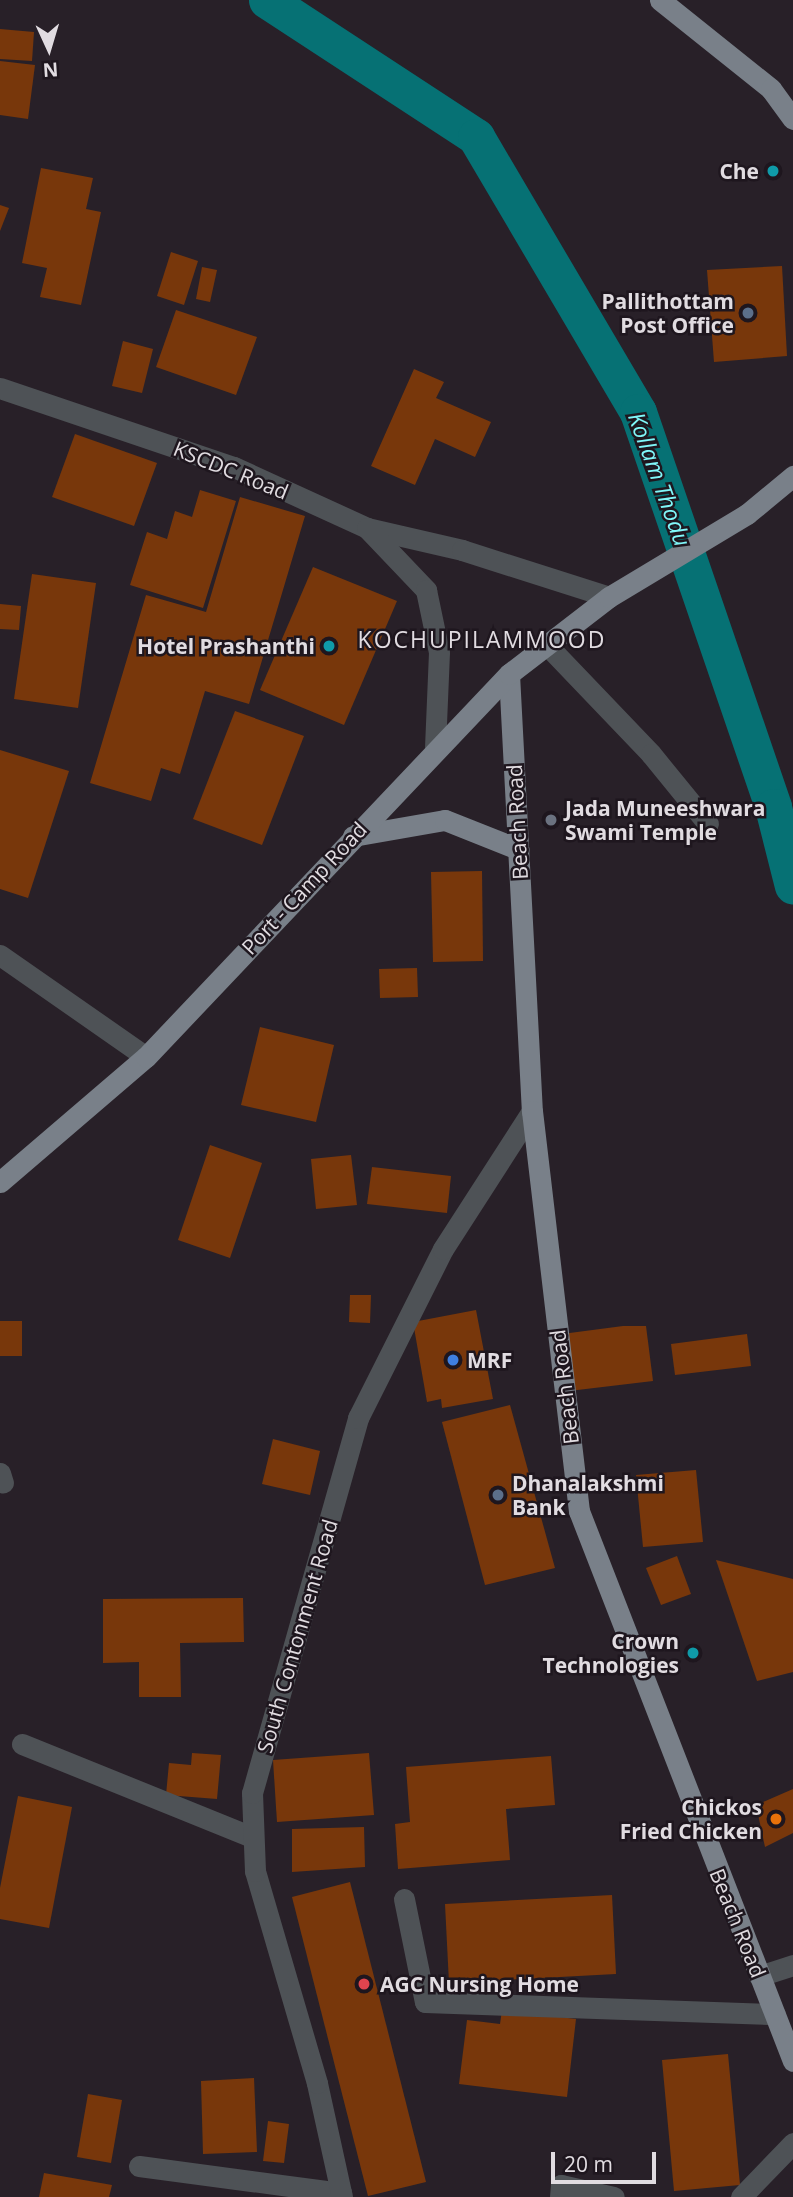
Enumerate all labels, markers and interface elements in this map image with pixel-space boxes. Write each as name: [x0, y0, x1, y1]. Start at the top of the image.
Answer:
north arrow: [14, 14, 84, 84]
text: N: [42, 56, 59, 83]
place label: Che: [719, 158, 759, 184]
marker: Che: [765, 163, 781, 179]
place label: Pallithottam Post Office: [601, 288, 734, 338]
marker: Pallithottam Post Office: [740, 305, 756, 321]
water label: Kollam Thodu: [623, 408, 697, 550]
street label: KSCDC Road: [170, 436, 292, 504]
district label: KOCHUPILAMMOOD: [359, 625, 605, 653]
place label: Hotel Prashanthi: [137, 633, 315, 659]
marker: Hotel Prashanthi: [321, 638, 337, 654]
street label: Beach Road: [501, 764, 533, 880]
place label: Jada Muneeshwara Swami Temple: [565, 795, 765, 845]
marker: Jada Muneeshwara Swami Temple: [543, 812, 559, 828]
street label: Port - Camp Road: [236, 817, 372, 959]
street label: Beach Road: [544, 1328, 584, 1446]
place label: MRF: [467, 1347, 512, 1373]
marker: MRF: [445, 1352, 461, 1368]
place label: Dhanalakshmi Bank: [512, 1470, 664, 1520]
marker: Dhanalakshmi Bank: [490, 1487, 506, 1503]
street label: South Contonment Road: [252, 1516, 342, 1756]
place label: Crown Technologies: [542, 1628, 679, 1678]
marker: Crown Technologies: [685, 1645, 701, 1661]
place label: Chickos Fried Chicken: [620, 1794, 762, 1844]
marker: Chickos Fried Chicken: [768, 1811, 784, 1827]
street label: Beach Road: [705, 1865, 771, 1981]
place label: AGC Nursing Home: [380, 1971, 579, 1997]
marker: AGC Nursing Home: [354, 1974, 374, 1994]
scale bar: [555, 2138, 660, 2182]
text: 20 m: [564, 2150, 613, 2178]

